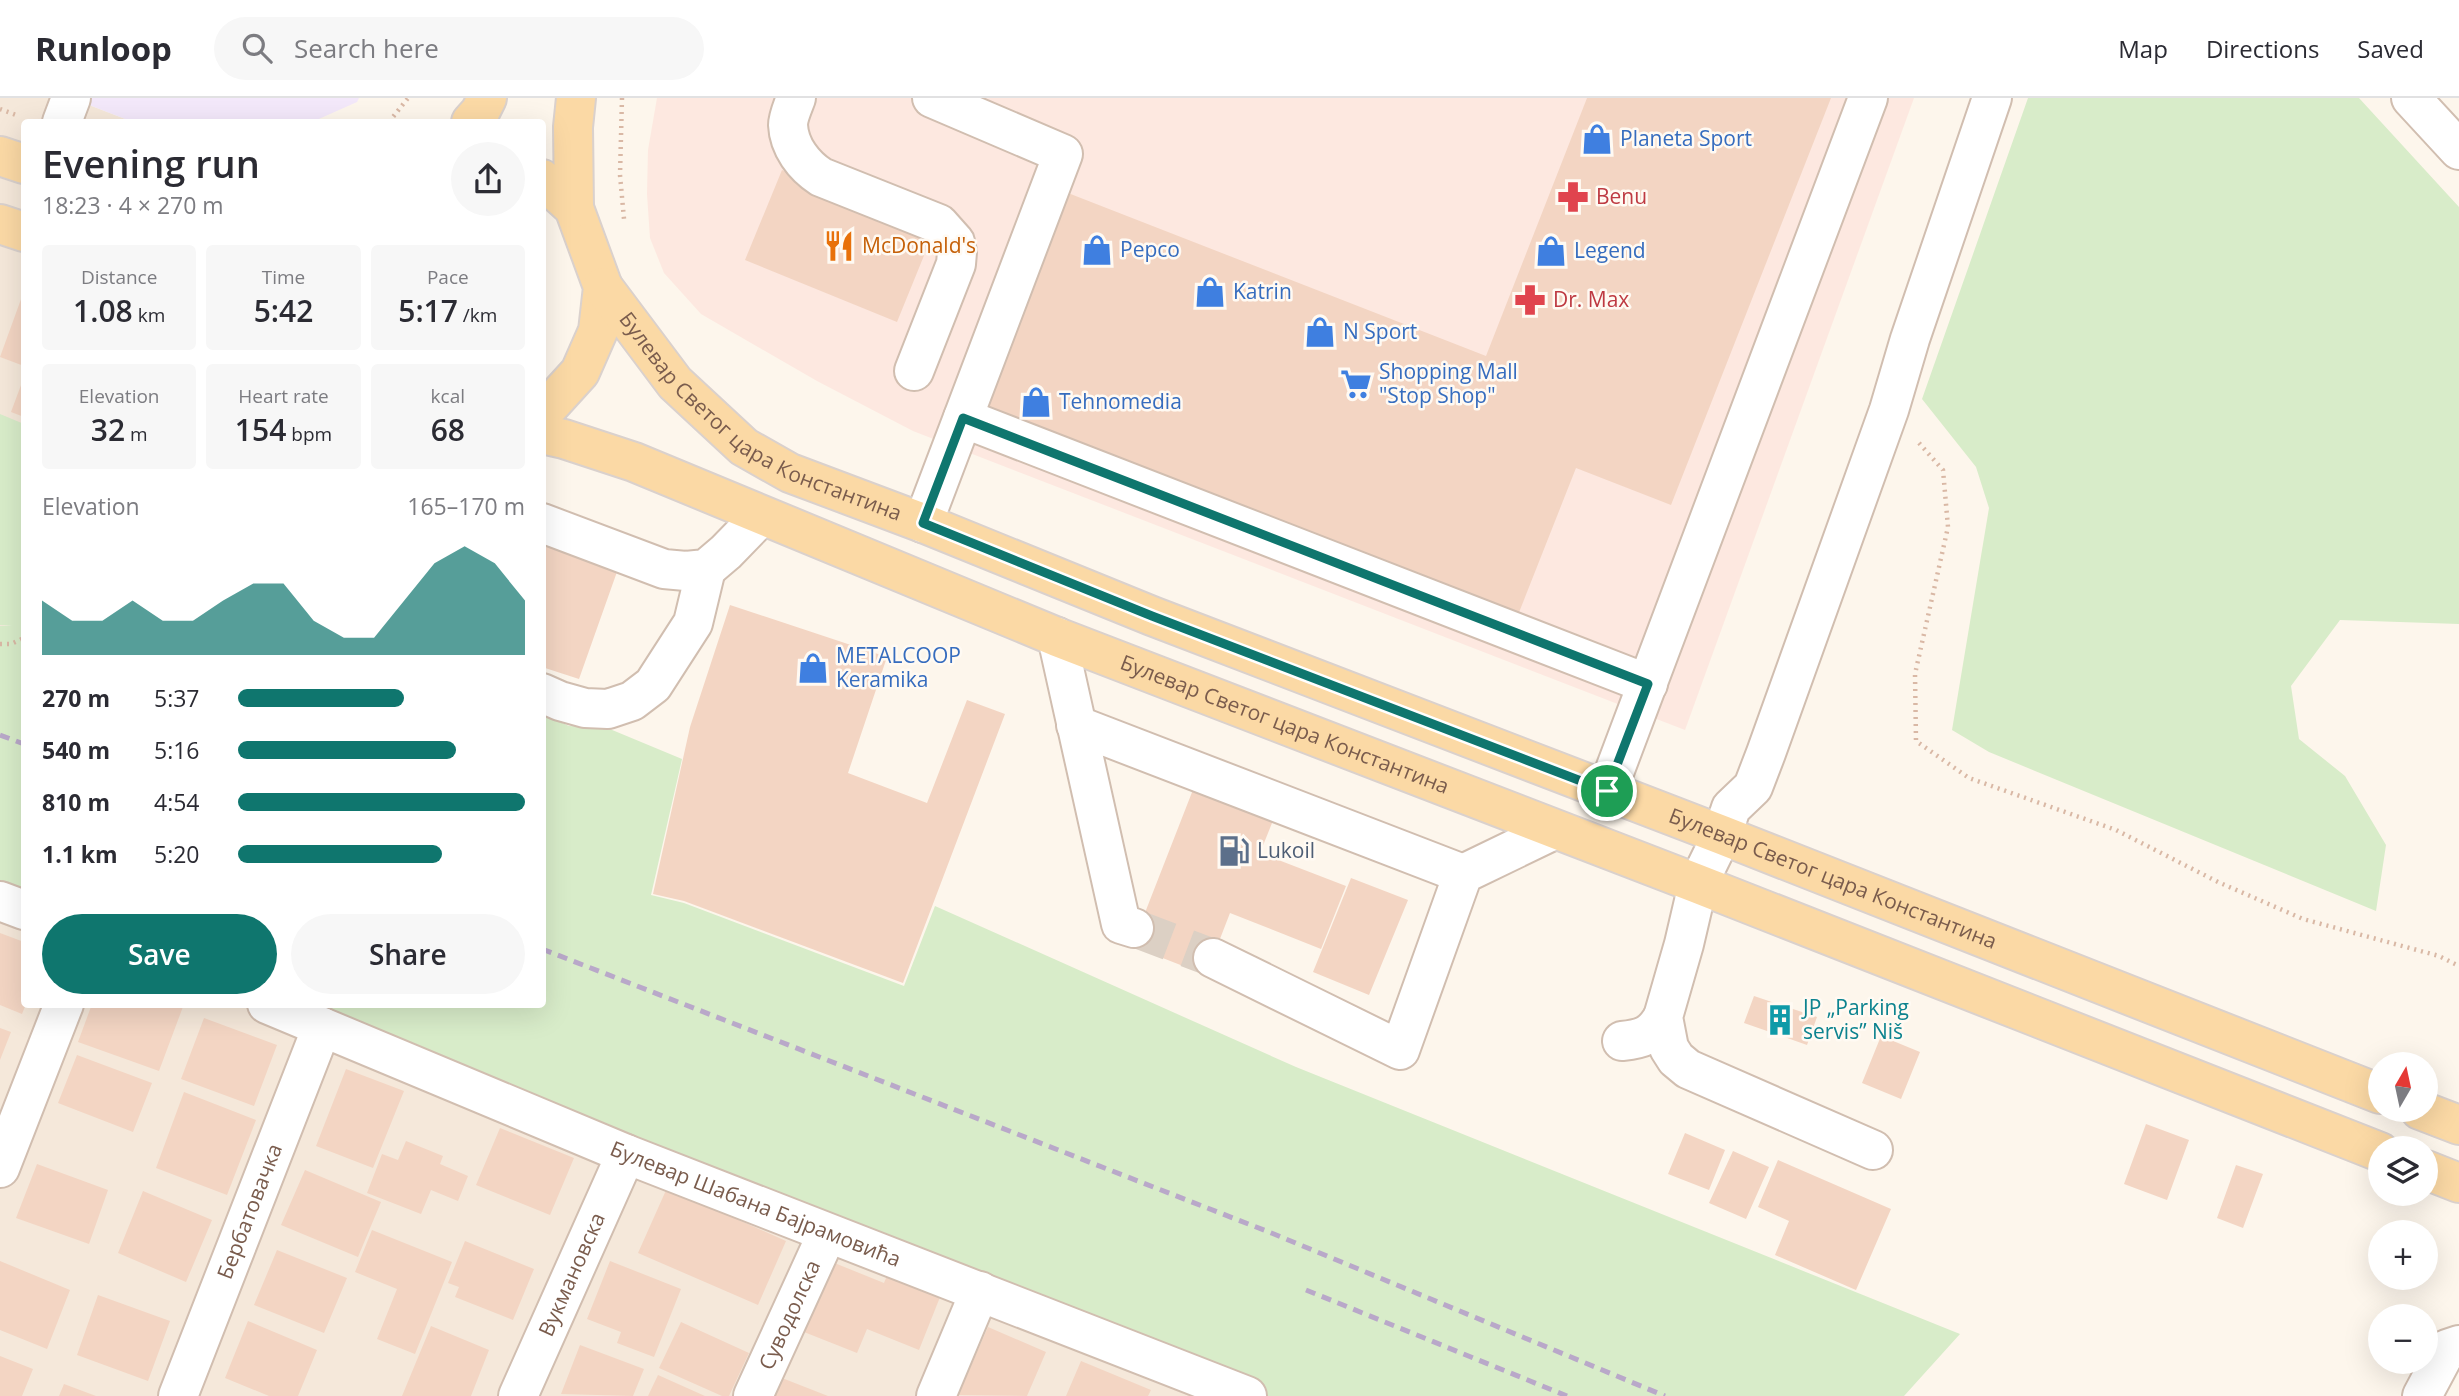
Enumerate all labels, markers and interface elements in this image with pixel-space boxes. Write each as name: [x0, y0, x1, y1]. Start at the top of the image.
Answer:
search box: [214, 17, 704, 80]
text: Runloop: [35, 26, 172, 71]
icon: search: [238, 29, 276, 67]
text: Search here: [294, 30, 439, 66]
text: Map: [2118, 32, 2168, 65]
text: Directions: [2206, 32, 2319, 65]
text: Saved: [2357, 32, 2424, 65]
shop icon: Planeta Sport: [1580, 122, 1614, 156]
place label: Planeta Sport: [1620, 124, 1752, 152]
text: Evening run: [42, 137, 260, 189]
button: share: [451, 142, 525, 216]
pharmacy icon: Benu: [1556, 180, 1590, 214]
place label: Benu: [1596, 182, 1647, 210]
text: 18:23 · 4 × 270 m: [42, 189, 224, 221]
restaurant icon: McDonald's: [822, 229, 856, 263]
place label: McDonald's: [862, 231, 976, 259]
shop icon: Pepco: [1080, 233, 1114, 267]
shop icon: Legend: [1534, 234, 1568, 268]
place label: Pepco: [1120, 235, 1180, 263]
place label: Legend: [1574, 236, 1646, 264]
text: Distance: [81, 264, 157, 290]
text: Time: [262, 264, 305, 290]
text: Pace: [427, 264, 469, 290]
shop icon: Katrin: [1193, 275, 1227, 309]
place label: Katrin: [1233, 277, 1292, 305]
pharmacy icon: Dr. Max: [1513, 283, 1547, 317]
place label: Dr. Max: [1553, 285, 1629, 313]
text: 1.08: [73, 290, 133, 331]
text: 5:42: [254, 290, 313, 331]
text: 5:17: [398, 290, 458, 331]
text: km: [133, 302, 165, 328]
text: /km: [458, 302, 497, 328]
street label: Булевар Светог цара Константина: [614, 306, 906, 527]
shop icon: N Sport: [1303, 315, 1337, 349]
place label: N Sport: [1343, 317, 1417, 345]
place label: Shopping Mall "Stop Shop": [1379, 357, 1518, 409]
supermarket icon: Shopping Mall "Stop Shop": [1339, 367, 1373, 401]
text: Elevation: [79, 383, 160, 409]
text: Heart rate: [238, 383, 329, 409]
text: kcal: [431, 383, 465, 409]
shop icon: Tehnomedia: [1019, 385, 1053, 419]
place label: Tehnomedia: [1059, 387, 1182, 415]
text: 32: [91, 409, 125, 450]
text: 154: [235, 409, 286, 450]
text: 68: [431, 409, 465, 450]
text: m: [125, 421, 148, 447]
text: bpm: [286, 421, 332, 447]
text: Elevation: [42, 490, 140, 522]
text: 165–170 m: [407, 490, 525, 522]
place label: METALCOOP Keramika: [836, 641, 961, 693]
street label: Булевар Светог цара Константина: [1117, 648, 1453, 800]
shop icon: METALCOOP Keramika: [796, 651, 830, 685]
text: 270 m: [42, 682, 110, 714]
text: 5:37: [154, 682, 200, 714]
text: 540 m: [42, 734, 110, 766]
text: 5:16: [154, 734, 200, 766]
pin: [1577, 761, 1637, 821]
icon: arrive: [1588, 772, 1626, 810]
text: 810 m: [42, 786, 110, 818]
text: 4:54: [154, 786, 200, 818]
street label: Булевар Светог цара Константина: [1665, 801, 2001, 955]
fuel station icon: Lukoil: [1217, 834, 1251, 868]
place label: Lukoil: [1257, 836, 1315, 864]
text: 1.1 km: [42, 838, 118, 870]
text: 5:20: [154, 838, 200, 870]
button: Save: [42, 914, 277, 994]
button: Share: [291, 914, 525, 994]
place label: JP „Parking servis” Niš: [1801, 993, 1909, 1045]
building icon: JP „Parking servis” Niš: [1763, 1003, 1797, 1037]
north arrow: [2368, 1052, 2438, 1122]
map controls: [2368, 1052, 2438, 1374]
street label: Булевар Шабана Бајрамовића: [606, 1134, 905, 1273]
button: layers: [2368, 1136, 2438, 1206]
street label: Бербатовачка: [210, 1139, 288, 1283]
street label: Вукмановска: [531, 1208, 611, 1340]
button: +: [2368, 1220, 2438, 1290]
street label: Суводолска: [752, 1255, 826, 1374]
button: −: [2368, 1304, 2438, 1374]

